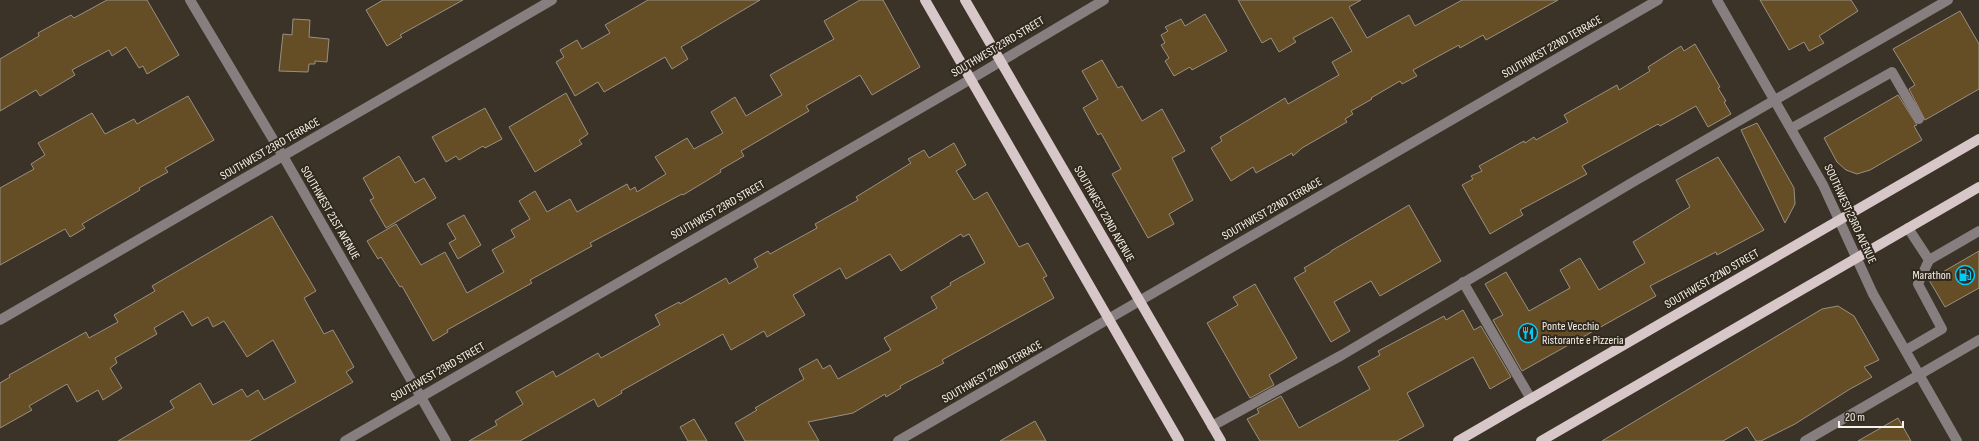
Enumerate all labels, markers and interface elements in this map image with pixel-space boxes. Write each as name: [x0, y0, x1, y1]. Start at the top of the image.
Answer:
street label: SOUTHWEST 22ND TERRACE: [1499, 12, 1605, 82]
street label: SOUTHWEST 23RD STREET: [949, 13, 1047, 81]
street label: SOUTHWEST 23RD TERRACE: [218, 114, 323, 184]
street label: SOUTHWEST 23RD AVENUE: [1820, 162, 1880, 266]
street label: SOUTHWEST 21ST AVENUE: [297, 163, 363, 263]
street label: SOUTHWEST 22ND AVENUE: [1070, 163, 1138, 265]
street label: SOUTHWEST 22ND TERRACE: [1219, 174, 1325, 244]
street label: SOUTHWEST 23RD STREET: [668, 177, 768, 243]
street label: SOUTHWEST 22ND STREET: [1662, 246, 1762, 312]
fuel station icon: Marathon: [1954, 264, 1976, 286]
place label: Marathon: [1912, 268, 1951, 283]
place label: Ponte Vecchio Ristorante e Pizzeria: [1542, 319, 1624, 348]
restaurant icon: Ponte Vecchio Ristorante e Pizzeria: [1517, 322, 1539, 344]
street label: SOUTHWEST 22ND TERRACE: [939, 337, 1045, 407]
street label: SOUTHWEST 23RD STREET: [388, 339, 488, 405]
scale bar: [1839, 403, 1903, 429]
text: 20 m: [1845, 410, 1865, 425]

